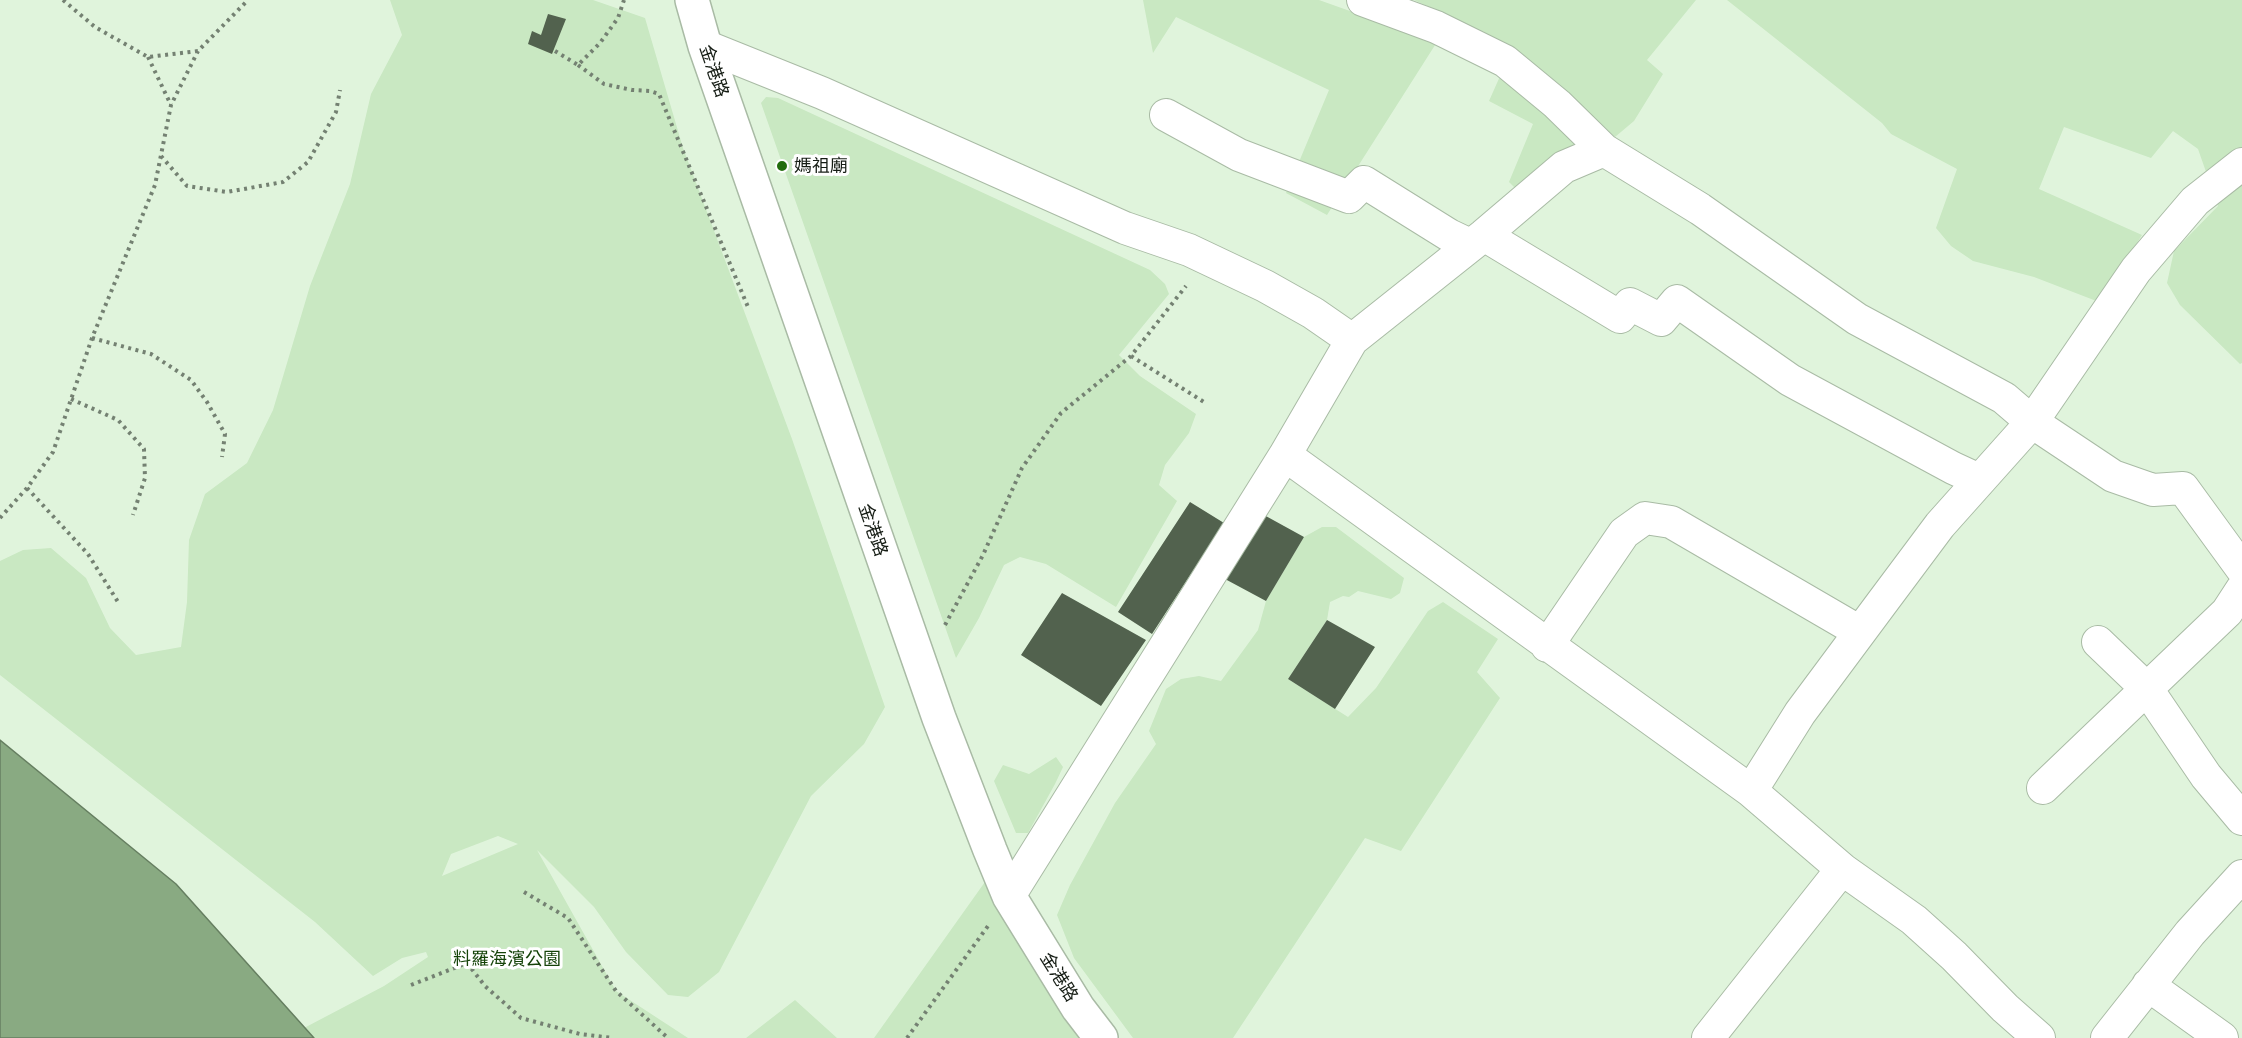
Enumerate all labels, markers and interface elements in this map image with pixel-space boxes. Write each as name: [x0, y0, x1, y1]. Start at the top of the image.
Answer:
street label: 金港路: [695, 42, 733, 100]
place label: 媽祖廟: [794, 155, 848, 177]
marker: 媽祖廟: [775, 159, 789, 173]
street label: 金港路: [854, 501, 892, 559]
park label: 料羅海濱公園: [453, 948, 561, 970]
street label: 金港路: [1036, 948, 1082, 1006]

